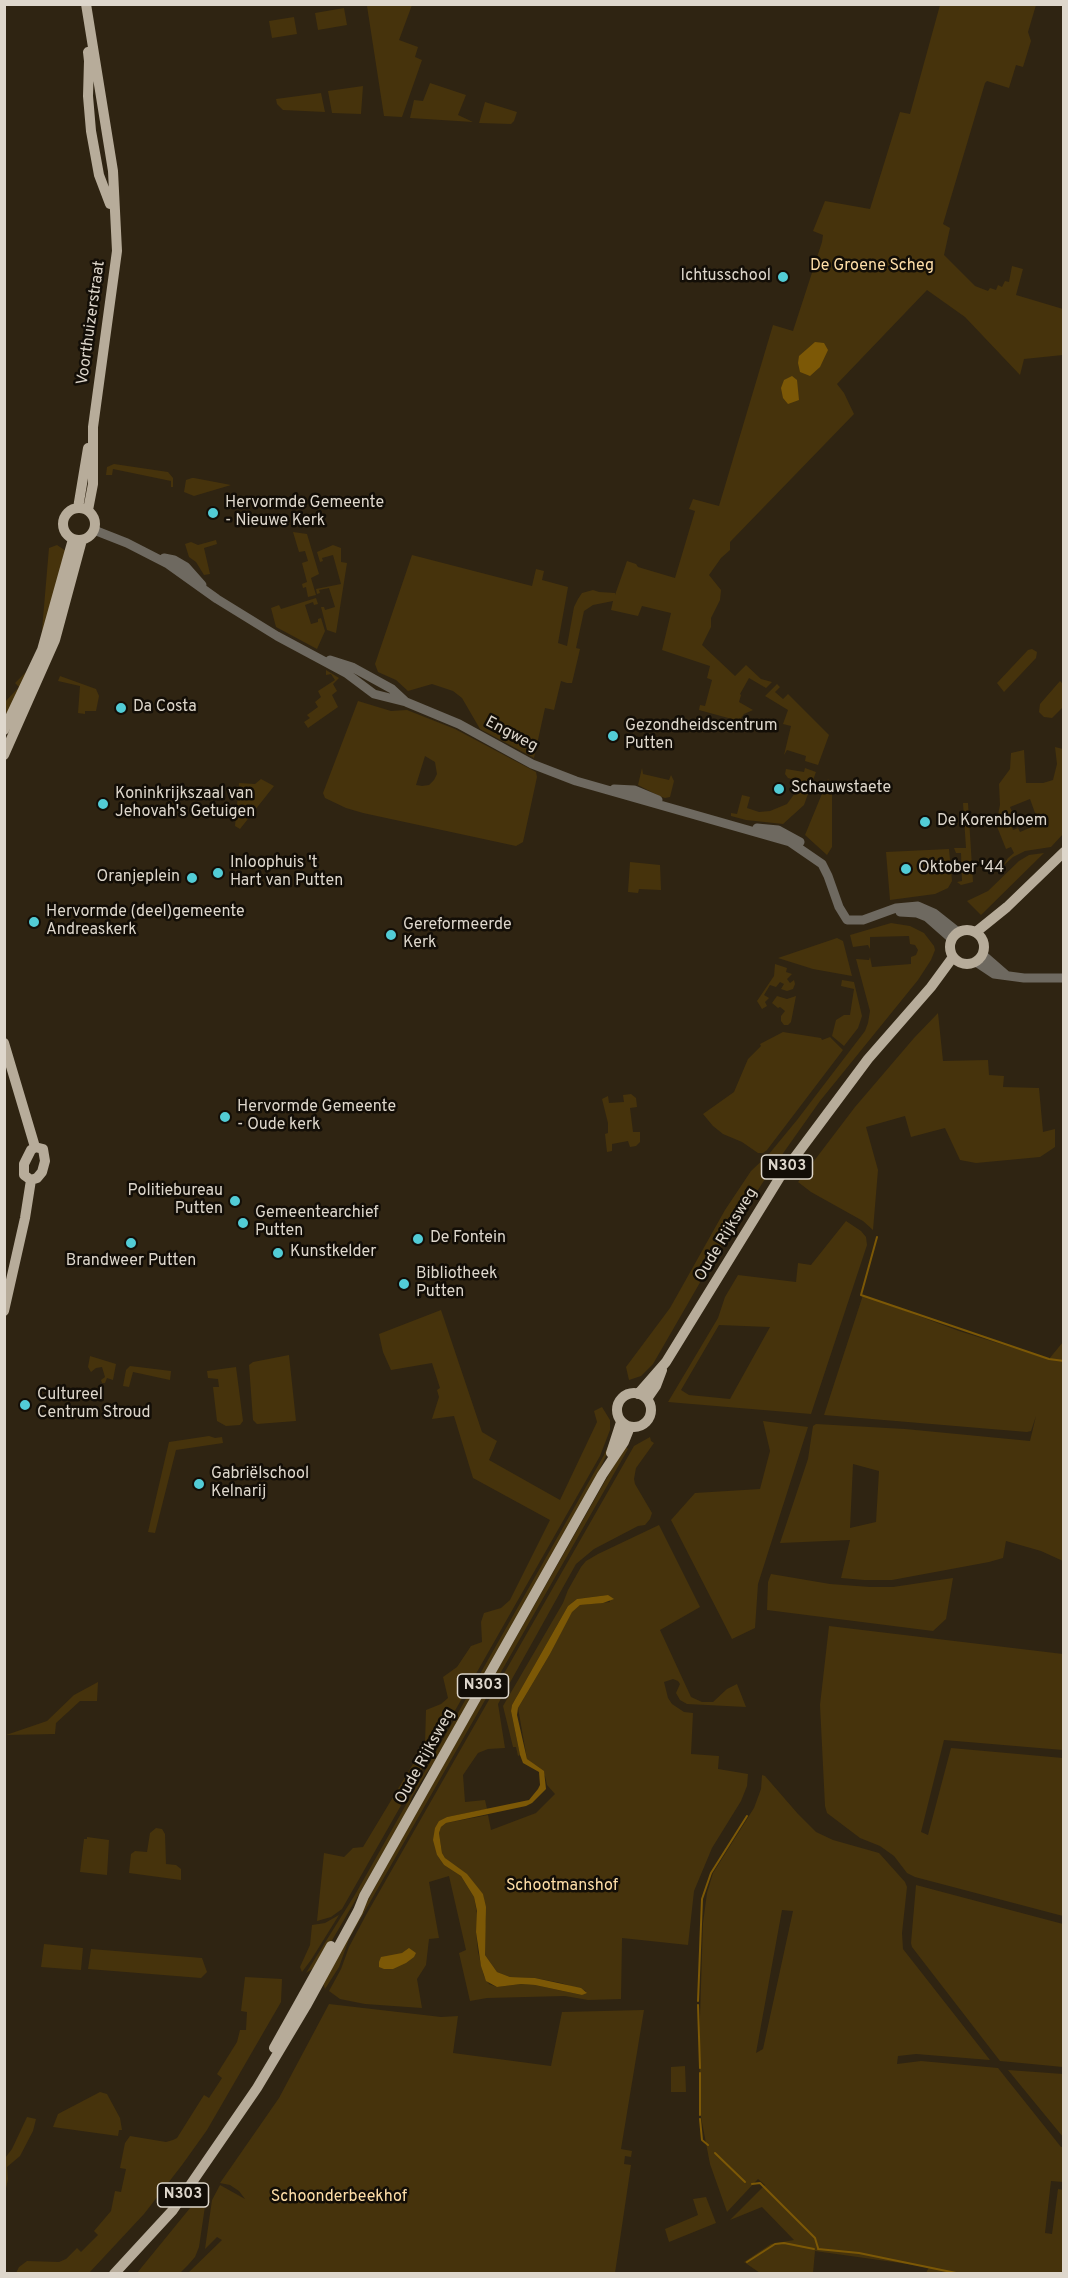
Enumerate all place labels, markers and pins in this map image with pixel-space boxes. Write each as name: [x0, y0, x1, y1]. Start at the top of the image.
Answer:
place label: Ichtusschool: [681, 267, 771, 287]
marker: Ichtusschool: [776, 270, 790, 284]
place label: Hervormde Gemeente - Nieuwe Kerk: [225, 494, 384, 532]
marker: Hervormde Gemeente - Nieuwe Kerk: [206, 506, 220, 520]
place label: Da Costa: [133, 698, 197, 718]
marker: Da Costa: [114, 701, 128, 715]
place label: Gezondheidscentrum Putten: [625, 717, 778, 755]
marker: Gezondheidscentrum Putten: [606, 729, 620, 743]
place label: Schauwstaete: [791, 779, 891, 799]
marker: Schauwstaete: [772, 782, 786, 796]
place label: Koninkrijkszaal van Jehovah's Getuigen: [115, 785, 255, 823]
marker: Koninkrijkszaal van Jehovah's Getuigen: [96, 797, 110, 811]
place label: De Korenbloem: [937, 812, 1047, 832]
marker: De Korenbloem: [918, 815, 932, 829]
place label: Inloophuis 't Hart van Putten: [230, 854, 343, 892]
place label: Oktober '44: [918, 859, 1004, 879]
marker: Oktober '44: [899, 862, 913, 876]
marker: Inloophuis 't Hart van Putten: [211, 866, 225, 880]
place label: Oranjeplein: [96, 868, 180, 888]
marker: Oranjeplein: [185, 871, 199, 885]
place label: Hervormde (deel)gemeente Andreaskerk: [46, 903, 245, 941]
marker: Hervormde (deel)gemeente Andreaskerk: [27, 915, 41, 929]
place label: Gereformeerde Kerk: [403, 916, 512, 954]
marker: Gereformeerde Kerk: [384, 928, 398, 942]
place label: Hervormde Gemeente - Oude kerk: [237, 1098, 396, 1136]
marker: Hervormde Gemeente - Oude kerk: [218, 1110, 232, 1124]
place label: Politiebureau Putten: [127, 1182, 223, 1220]
marker: Politiebureau Putten: [228, 1194, 242, 1208]
place label: Gemeentearchief Putten: [255, 1204, 379, 1242]
marker: Gemeentearchief Putten: [236, 1216, 250, 1230]
place label: De Fontein: [430, 1229, 506, 1249]
marker: De Fontein: [411, 1232, 425, 1246]
marker: Brandweer Putten: [124, 1236, 138, 1250]
place label: Kunstkelder: [290, 1243, 376, 1263]
marker: Kunstkelder: [271, 1246, 285, 1260]
place label: Brandweer Putten: [66, 1252, 196, 1272]
place label: Bibliotheek Putten: [416, 1265, 498, 1303]
marker: Bibliotheek Putten: [397, 1277, 411, 1291]
place label: Cultureel Centrum Stroud: [37, 1386, 150, 1424]
marker: Cultureel Centrum Stroud: [18, 1398, 32, 1412]
place label: Gabriëlschool Kelnarij: [211, 1465, 309, 1503]
marker: Gabriëlschool Kelnarij: [192, 1477, 206, 1491]

